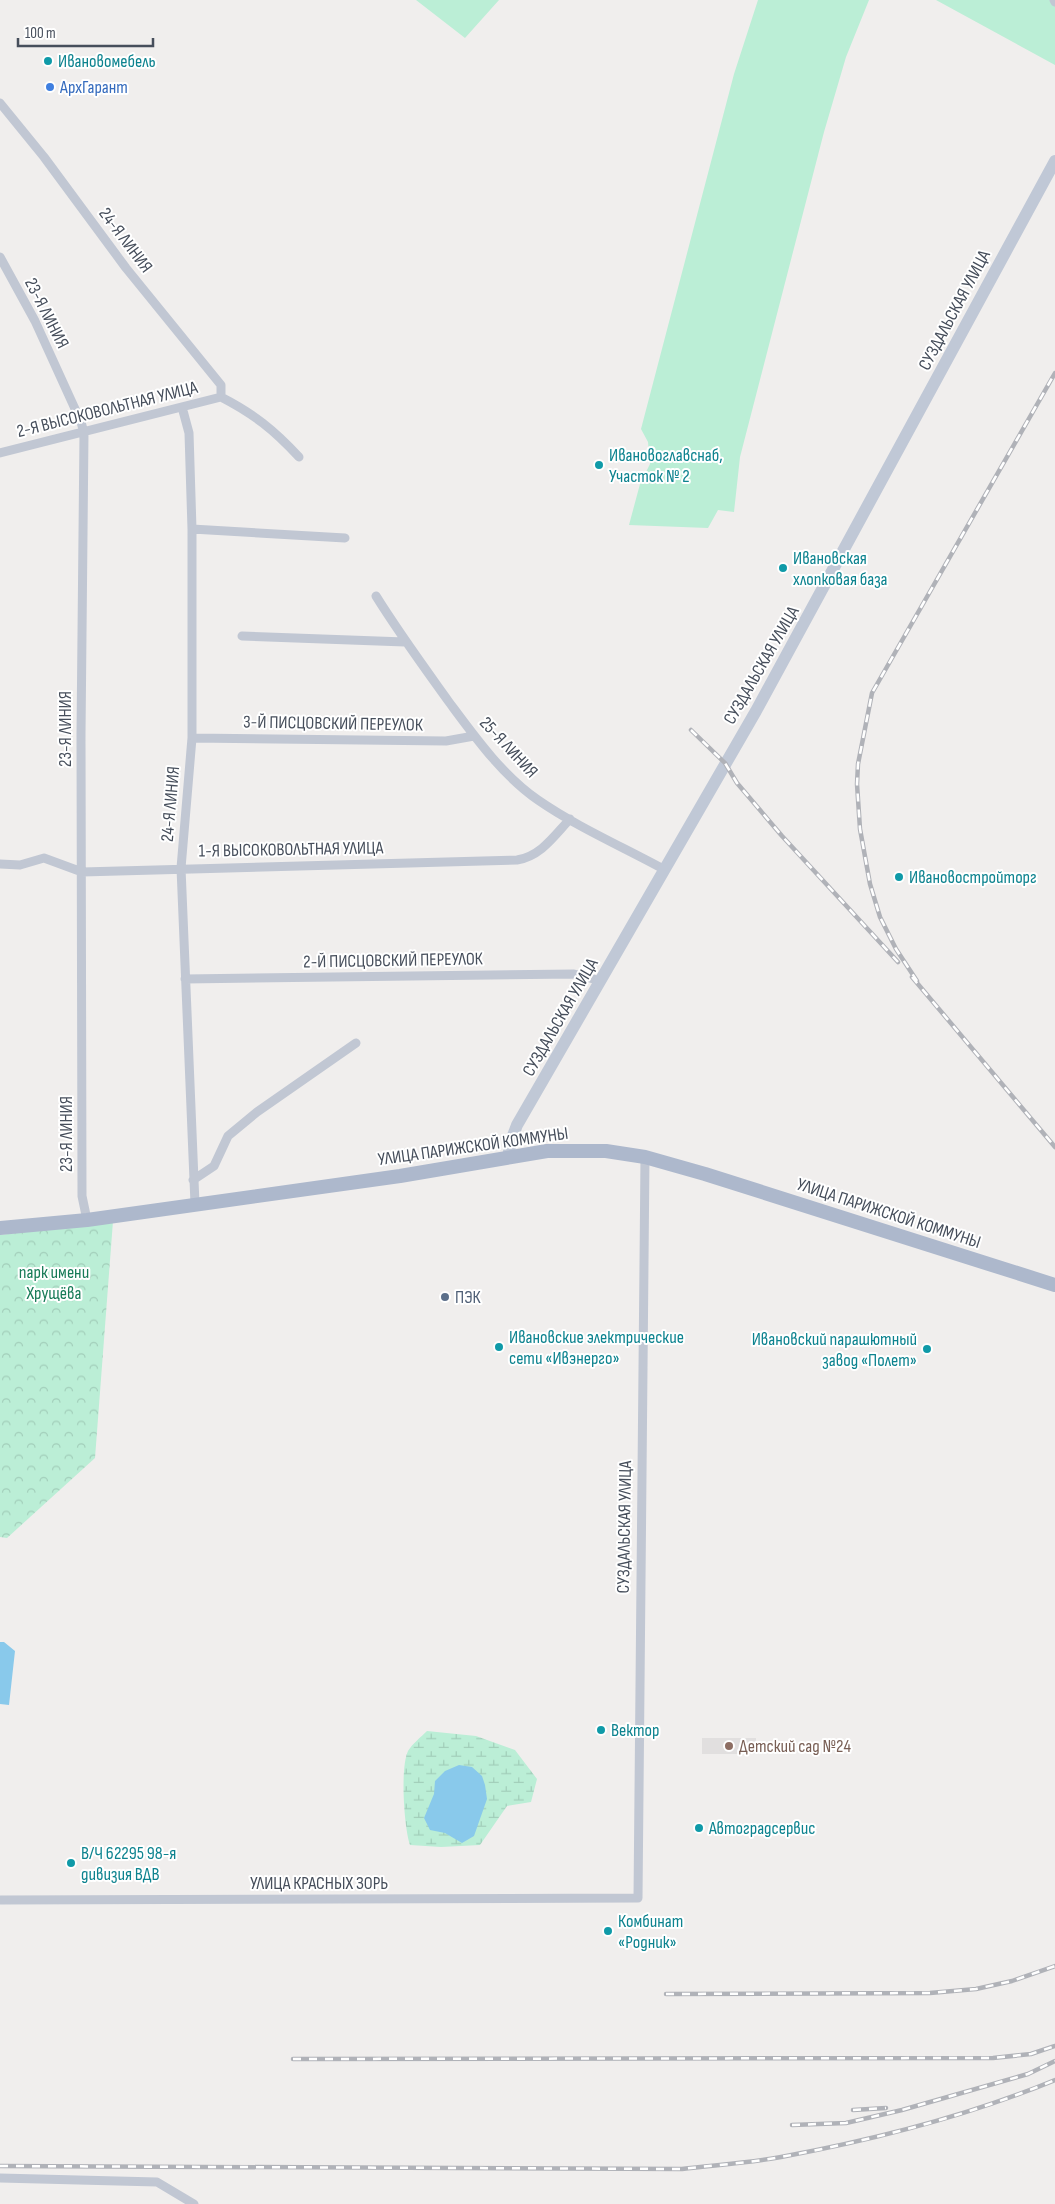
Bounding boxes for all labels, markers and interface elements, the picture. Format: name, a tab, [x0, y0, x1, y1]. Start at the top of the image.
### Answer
scale bar	[18, 15, 152, 47]
text: 100 m	[25, 24, 56, 43]
place label: Ивановомебель	[58, 51, 156, 72]
marker: Ивановомебель	[42, 55, 54, 67]
place label: АрхГарант	[59, 77, 128, 98]
marker: АрхГарант	[44, 81, 56, 93]
street label: 24-Я ЛИНИЯ	[94, 204, 157, 277]
street label: СУЗДАЛЬСКАЯ УЛИЦА	[914, 246, 995, 374]
street label: 23-Я ЛИНИЯ	[20, 275, 73, 352]
street label: 2-Я ВЫСОКОВОЛЬТНАЯ УЛИЦА	[15, 377, 200, 442]
place label: Ивановоглавснаб, Участок № 2	[609, 445, 723, 487]
marker: Ивановоглавснаб, Участок № 2	[593, 459, 605, 471]
place label: Ивановская хлопковая база	[793, 548, 888, 590]
marker: Ивановская хлопковая база	[777, 562, 789, 574]
street label: СУЗДАЛЬСКАЯ УЛИЦА	[719, 602, 804, 728]
street label: 23-Я ЛИНИЯ	[55, 691, 76, 767]
street label: 3-Й ПИСЦОВСКИЙ ПЕРЕУЛОК	[243, 711, 424, 736]
street label: 25-Я ЛИНИЯ	[475, 712, 542, 782]
street label: 24-Я ЛИНИЯ	[157, 765, 184, 843]
street label: 1-Я ВЫСОКОВОЛЬТНАЯ УЛИЦА	[199, 837, 384, 862]
place label: Ивановостройторг	[909, 867, 1037, 888]
marker: Ивановостройторг	[893, 871, 905, 883]
street label: 2-Й ПИСЦОВСКИЙ ПЕРЕУЛОК	[303, 948, 484, 973]
street label: СУЗДАЛЬСКАЯ УЛИЦА	[518, 954, 603, 1080]
street label: 23-Я ЛИНИЯ	[56, 1096, 77, 1172]
street label: УЛИЦА ПАРИЖСКОЙ КОММУНЫ	[376, 1123, 570, 1170]
street label: УЛИЦА ПАРИЖСКОЙ КОММУНЫ	[794, 1174, 983, 1253]
park label: парк имени Хрущёва	[19, 1262, 89, 1304]
place label: ПЭК	[455, 1287, 481, 1308]
marker: ПЭК	[439, 1291, 451, 1303]
place label: Ивановские электрические сети «Ивэнерго»	[509, 1327, 684, 1369]
place label: Ивановский парашютный завод «Полет»	[752, 1329, 917, 1371]
marker: Ивановские электрические сети «Ивэнерго»	[493, 1341, 505, 1353]
marker: Ивановский парашютный завод «Полет»	[921, 1343, 933, 1355]
street label: СУЗДАЛЬСКАЯ УЛИЦА	[613, 1460, 636, 1594]
place label: Вектор	[611, 1720, 660, 1741]
marker: Вектор	[595, 1724, 607, 1736]
place label: Детский сад №24	[739, 1736, 851, 1757]
marker: Детский сад №24	[723, 1740, 735, 1752]
place label: Автоградсервис	[708, 1818, 816, 1839]
marker: Автоградсервис	[693, 1822, 705, 1834]
place label: В/Ч 62295 98-я дивизия ВДВ	[81, 1843, 176, 1885]
marker: В/Ч 62295 98-я дивизия ВДВ	[65, 1857, 77, 1869]
street label: УЛИЦА КРАСНЫХ ЗОРЬ	[250, 1873, 388, 1894]
place label: Комбинат «Родник»	[618, 1911, 683, 1953]
marker: Комбинат «Родник»	[602, 1925, 614, 1937]

